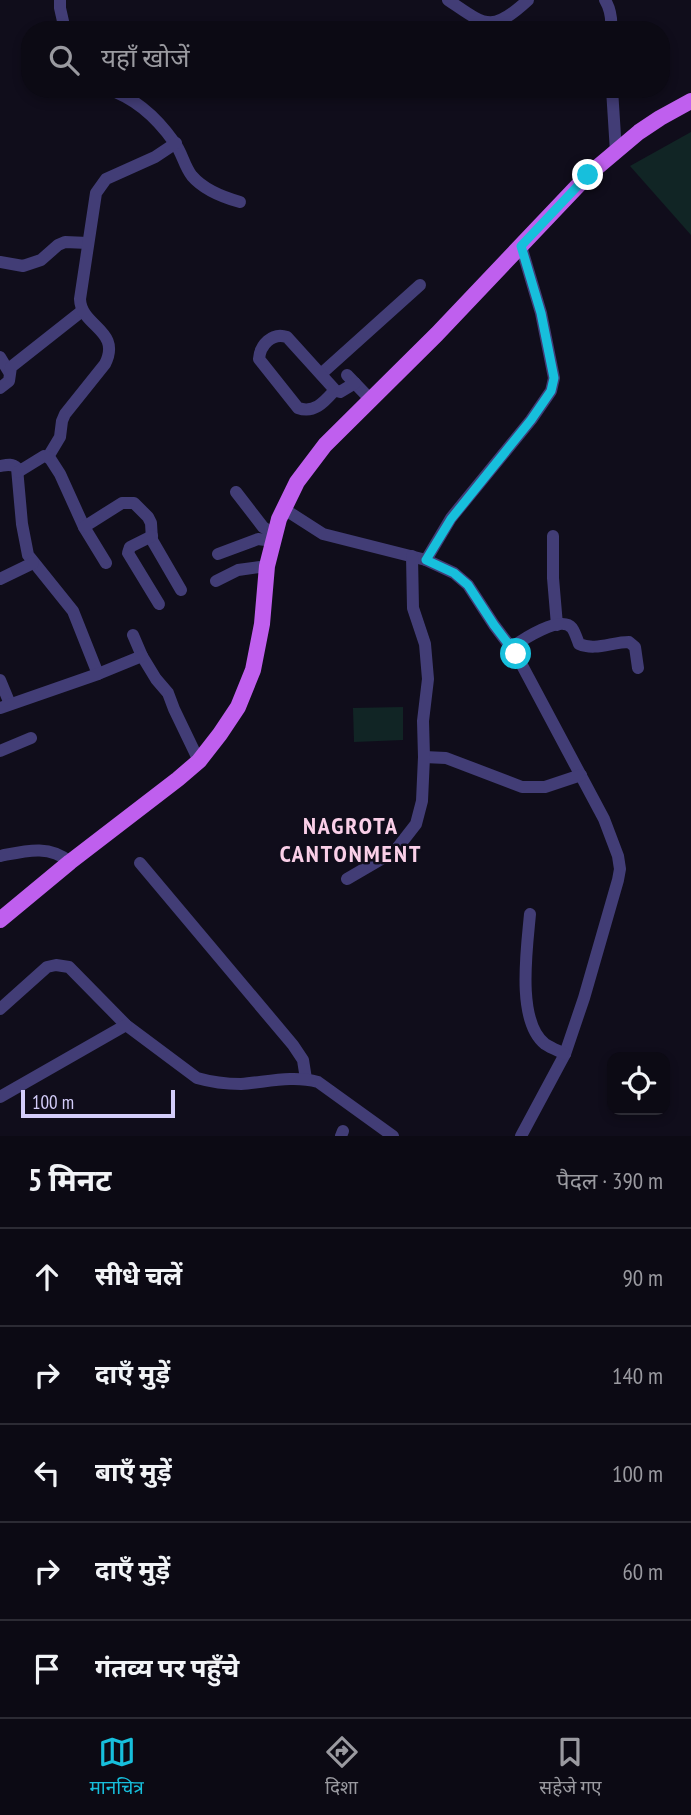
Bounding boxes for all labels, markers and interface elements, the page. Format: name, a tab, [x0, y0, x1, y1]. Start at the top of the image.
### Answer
search box	[21, 21, 670, 98]
icon: search	[45, 41, 83, 79]
text: यहाँ खोजें	[101, 41, 189, 74]
route end	[572, 159, 603, 190]
route start	[500, 638, 531, 669]
district label: NAGROTA CANTONMENT	[280, 810, 422, 869]
map controls	[607, 1052, 670, 1115]
button: locate	[607, 1052, 670, 1115]
scale bar	[21, 1087, 175, 1119]
text: 100 m	[32, 1090, 74, 1114]
text: 5 मिनट	[28, 1160, 111, 1199]
text: पैदल · 390 m	[557, 1166, 663, 1195]
icon: ahead	[28, 1258, 66, 1296]
text: सीधे चलें	[95, 1259, 182, 1292]
text: 90 m	[622, 1263, 663, 1292]
icon: right	[28, 1356, 66, 1394]
text: दाएँ मुड़ें	[95, 1357, 170, 1390]
text: 140 m	[612, 1361, 663, 1390]
icon: left	[28, 1454, 66, 1492]
text: बाएँ मुड़ें	[95, 1455, 172, 1488]
text: 100 m	[612, 1459, 663, 1488]
icon: right	[28, 1552, 66, 1590]
text: दाएँ मुड़ें	[95, 1553, 170, 1586]
text: 60 m	[622, 1557, 663, 1586]
icon: arrive	[28, 1650, 66, 1688]
text: गंतव्य पर पहुँचे	[95, 1651, 239, 1684]
tab: मानचित्र	[89, 1733, 144, 1802]
tab: दिशा	[323, 1733, 361, 1802]
tab: सहेजे गए	[539, 1733, 602, 1802]

